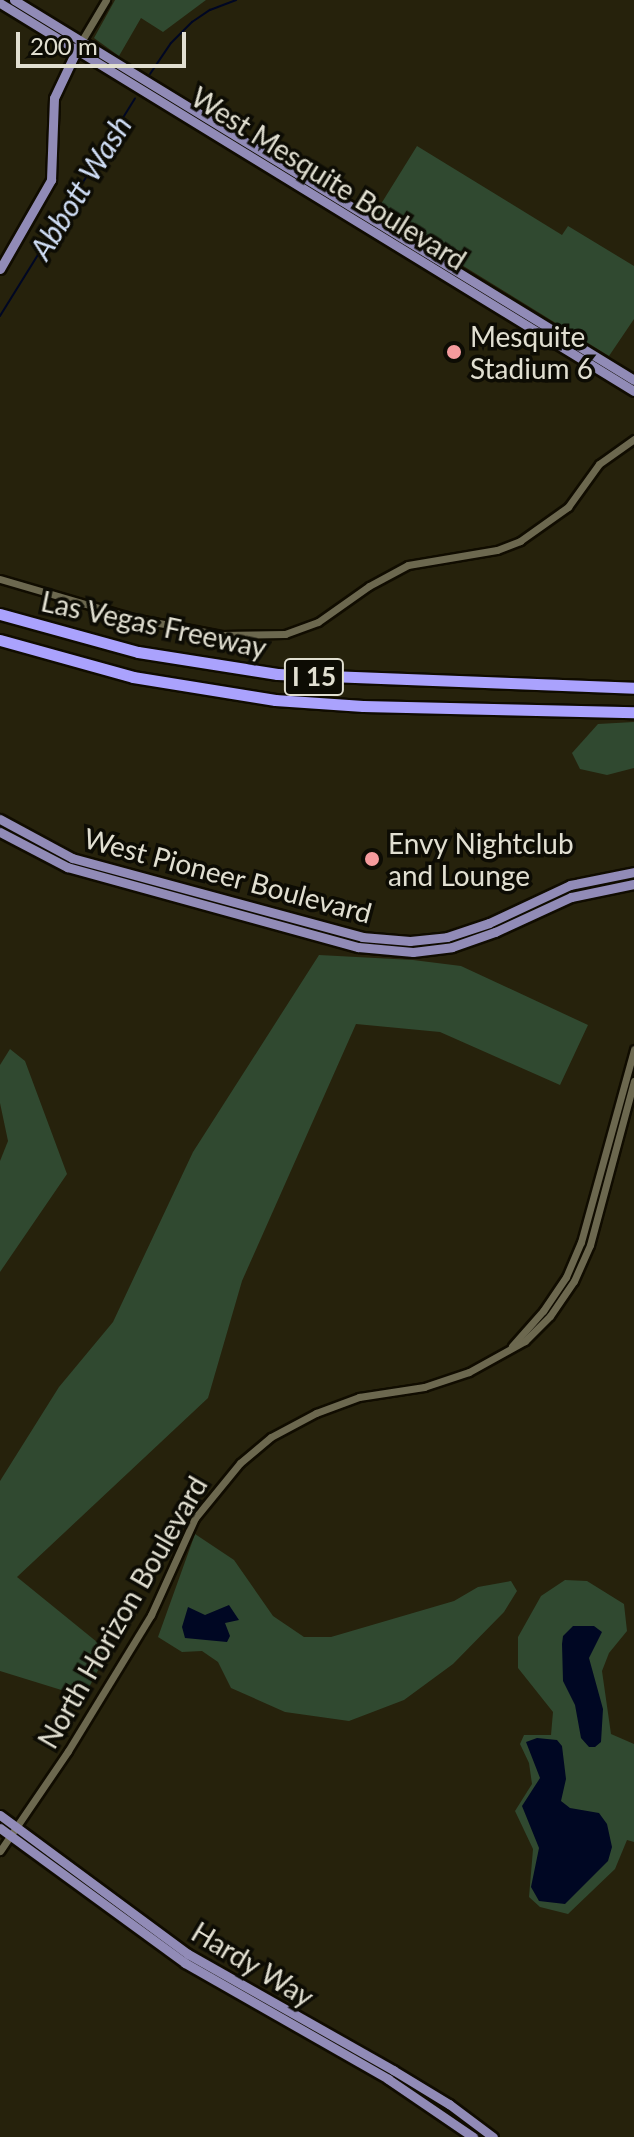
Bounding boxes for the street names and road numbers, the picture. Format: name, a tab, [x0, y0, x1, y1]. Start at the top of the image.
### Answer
street label: West Mesquite Boulevard	[185, 80, 473, 276]
street label: Las Vegas Freeway	[38, 584, 270, 664]
road number: I 15	[282, 655, 346, 699]
street label: West Pioneer Boulevard	[80, 820, 376, 930]
street label: North Horizon Boulevard	[30, 1470, 214, 1754]
street label: Hardy Way	[186, 1914, 320, 2014]

